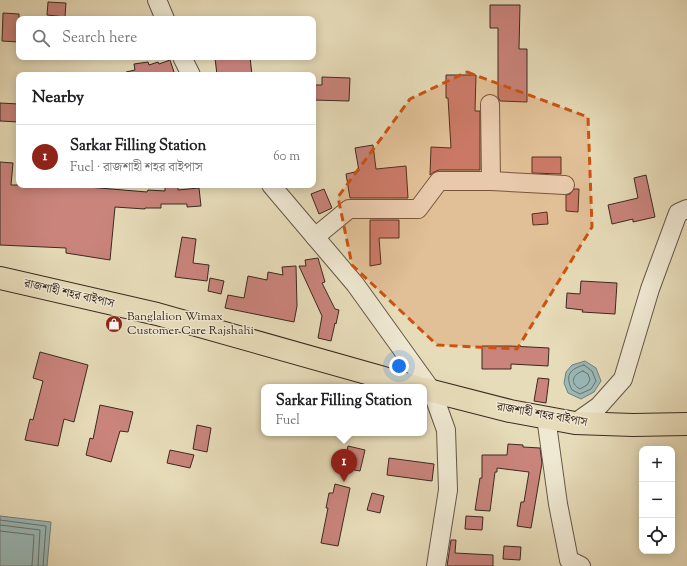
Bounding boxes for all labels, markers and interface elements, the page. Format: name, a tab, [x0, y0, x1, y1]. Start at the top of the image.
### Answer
search box	[16, 16, 316, 60]
icon: search	[30, 27, 52, 49]
text: Search here	[62, 28, 137, 49]
text: Nearby	[32, 86, 84, 110]
text: Sarkar Filling Station	[70, 136, 206, 157]
text: 1	[43, 148, 47, 166]
text: 60 m	[273, 148, 300, 166]
text: Fuel · রাজশাহী শহর বাইপাস	[70, 159, 203, 177]
street label: রাজশাহী শহর বাইপাস	[21, 275, 117, 313]
place label: Banglalion Wimax Customer Care Rajshahi	[127, 308, 254, 340]
shop icon: Banglalion Wimax Customer Care Rajshahi	[104, 314, 124, 334]
your location	[389, 356, 409, 376]
popup	[261, 384, 427, 436]
text: Sarkar Filling Station	[276, 391, 412, 412]
street label: রাজশাহী শহর বাইপাস	[494, 398, 590, 432]
text: Fuel	[276, 412, 300, 430]
map controls	[639, 446, 675, 554]
button: +	[639, 446, 675, 482]
pin: 1	[331, 449, 357, 482]
button: −	[639, 482, 675, 518]
button: locate	[639, 518, 675, 554]

